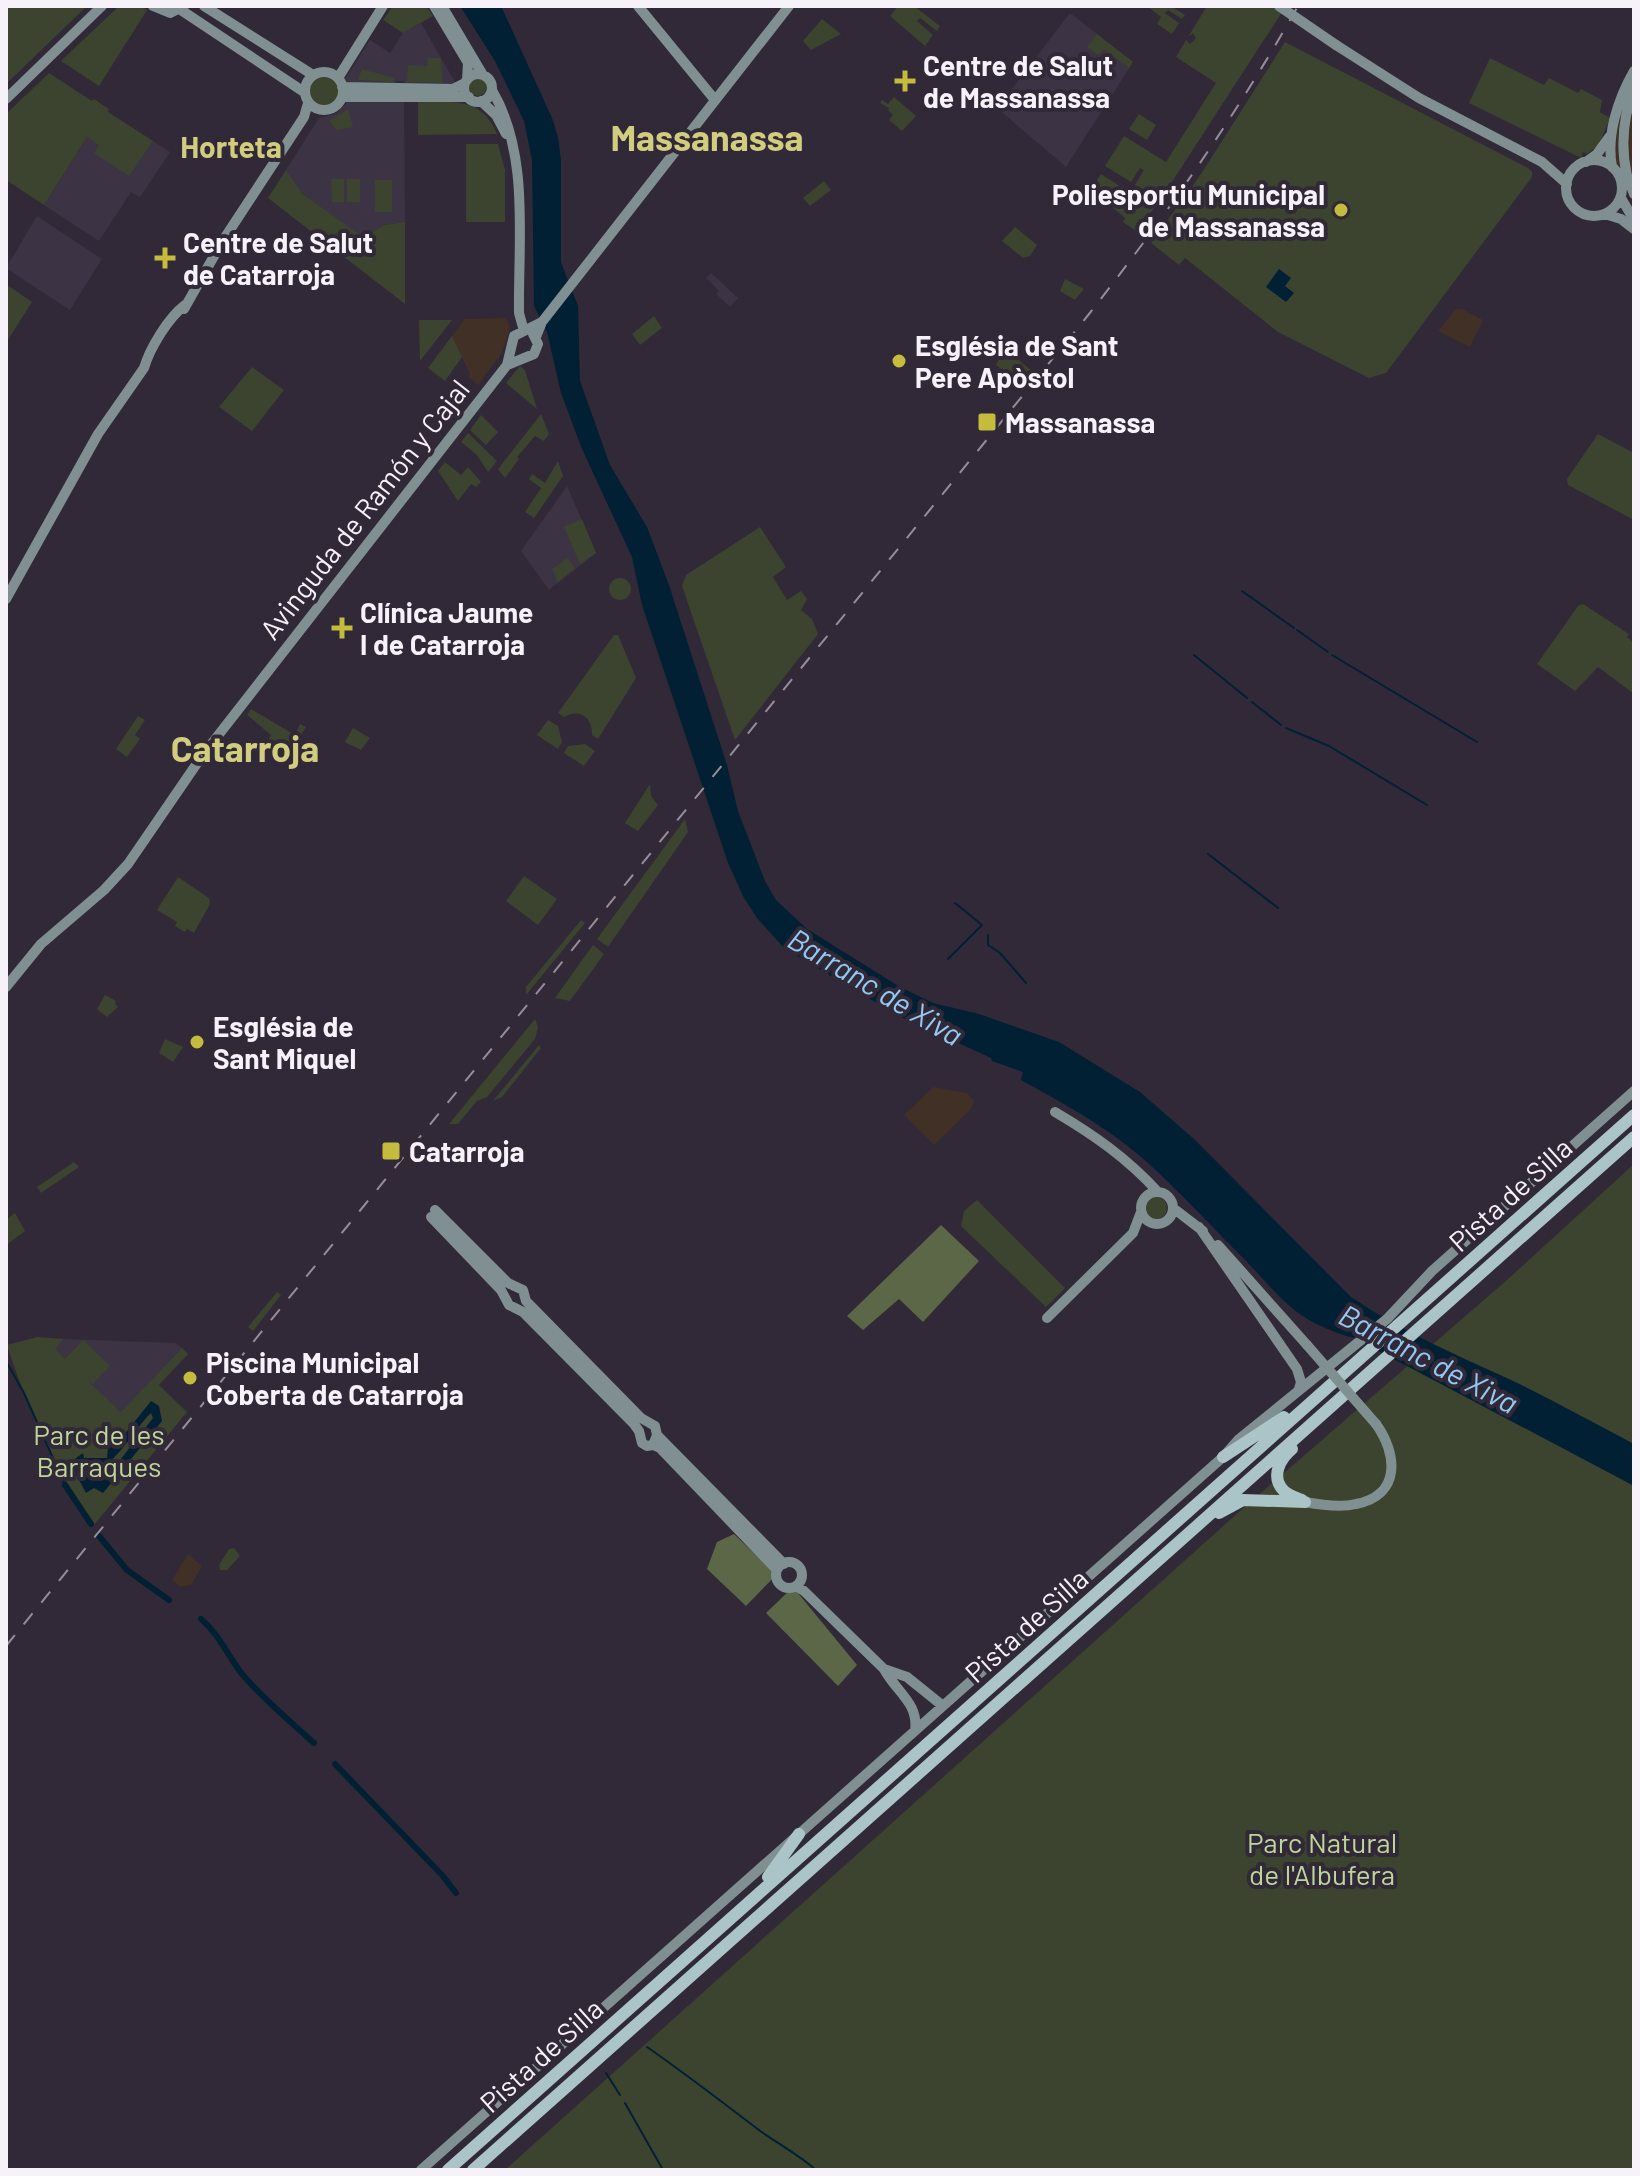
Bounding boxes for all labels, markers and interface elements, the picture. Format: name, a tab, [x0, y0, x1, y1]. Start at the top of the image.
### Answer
place label: Centre de Salut de Massanassa	[923, 48, 1113, 114]
marker: Centre de Salut de Massanassa	[894, 70, 916, 92]
district label: Massanassa	[610, 115, 804, 158]
district label: Horteta	[180, 128, 282, 164]
place label: Poliesportiu Municipal de Massanassa	[1052, 177, 1325, 243]
marker: Poliesportiu Municipal de Massanassa	[1332, 201, 1350, 219]
place label: Centre de Salut de Catarroja	[183, 225, 373, 291]
marker: Centre de Salut de Catarroja	[154, 247, 176, 269]
place label: Església de Sant Pere Apòstol	[915, 328, 1118, 394]
marker: Església de Sant Pere Apòstol	[890, 352, 908, 370]
street label: Avinguda de Ramón y Cajal	[252, 372, 476, 646]
place label: Massanassa	[1005, 405, 1155, 439]
marker: Massanassa	[976, 411, 998, 433]
place label: Clínica Jaume I de Catarroja	[360, 595, 533, 661]
marker: Clínica Jaume I de Catarroja	[331, 617, 353, 639]
district label: Catarroja	[171, 726, 319, 769]
water label: Barranc de Xiva	[782, 920, 970, 1052]
place label: Església de Sant Miquel	[213, 1009, 356, 1075]
marker: Església de Sant Miquel	[188, 1033, 206, 1051]
street label: Pista de Silla	[1441, 1130, 1579, 1258]
place label: Catarroja	[409, 1134, 524, 1168]
marker: Catarroja	[380, 1140, 402, 1162]
water label: Barranc de Xiva	[1333, 1296, 1525, 1420]
place label: Piscina Municipal Coberta de Catarroja	[206, 1345, 464, 1411]
marker: Piscina Municipal Coberta de Catarroja	[181, 1369, 199, 1387]
park label: Parc de les Barraques	[33, 1417, 165, 1483]
street label: Pista de Silla	[957, 1561, 1095, 1689]
park label: Parc Natural de l'Albufera	[1247, 1825, 1397, 1891]
street label: Pista de Silla	[472, 1991, 610, 2119]

